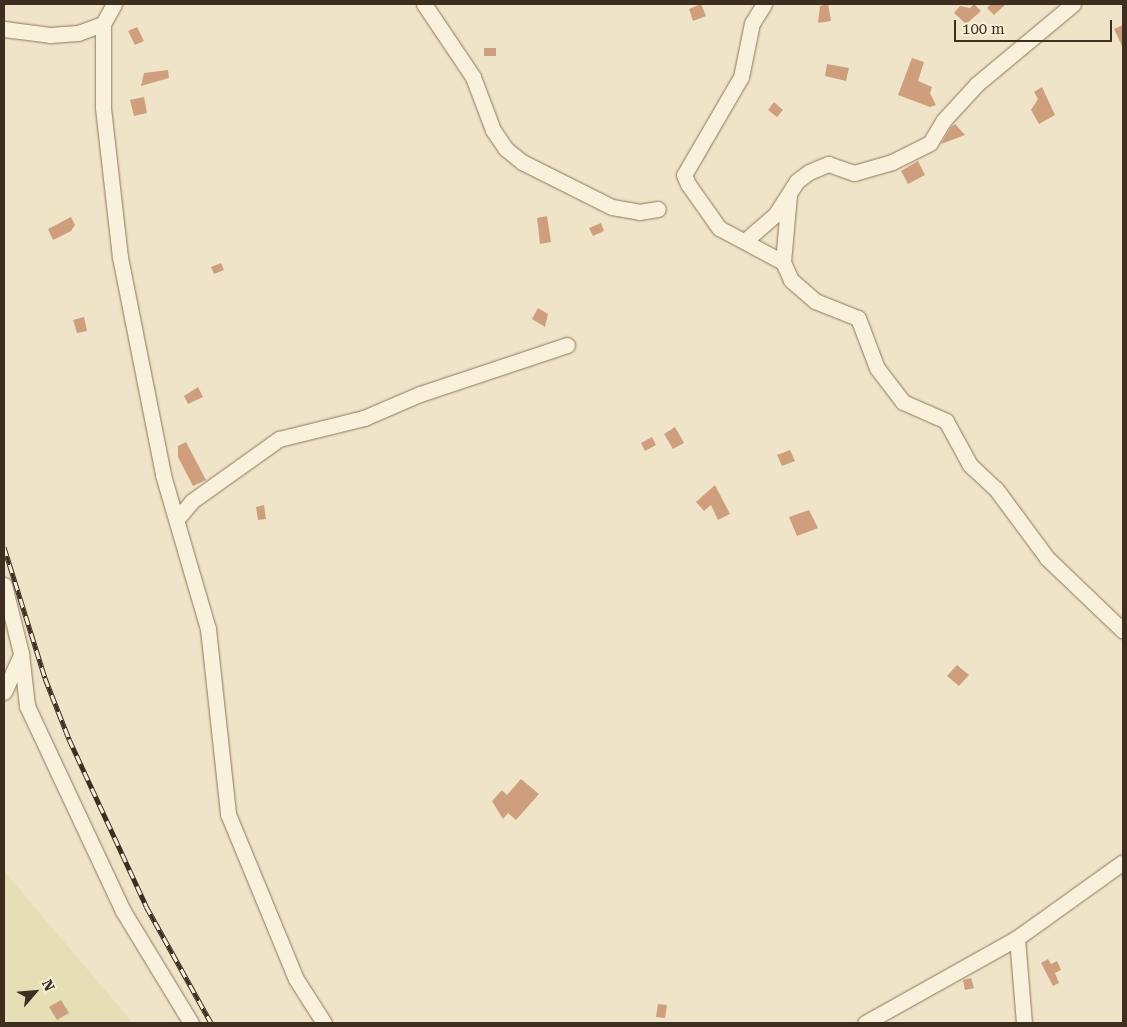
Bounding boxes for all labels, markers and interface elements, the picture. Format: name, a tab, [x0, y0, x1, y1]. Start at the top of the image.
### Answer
scale bar	[957, 10, 1114, 42]
text: 100 m	[962, 20, 1005, 38]
north arrow	[10, 967, 60, 1017]
text: N	[39, 977, 58, 994]

